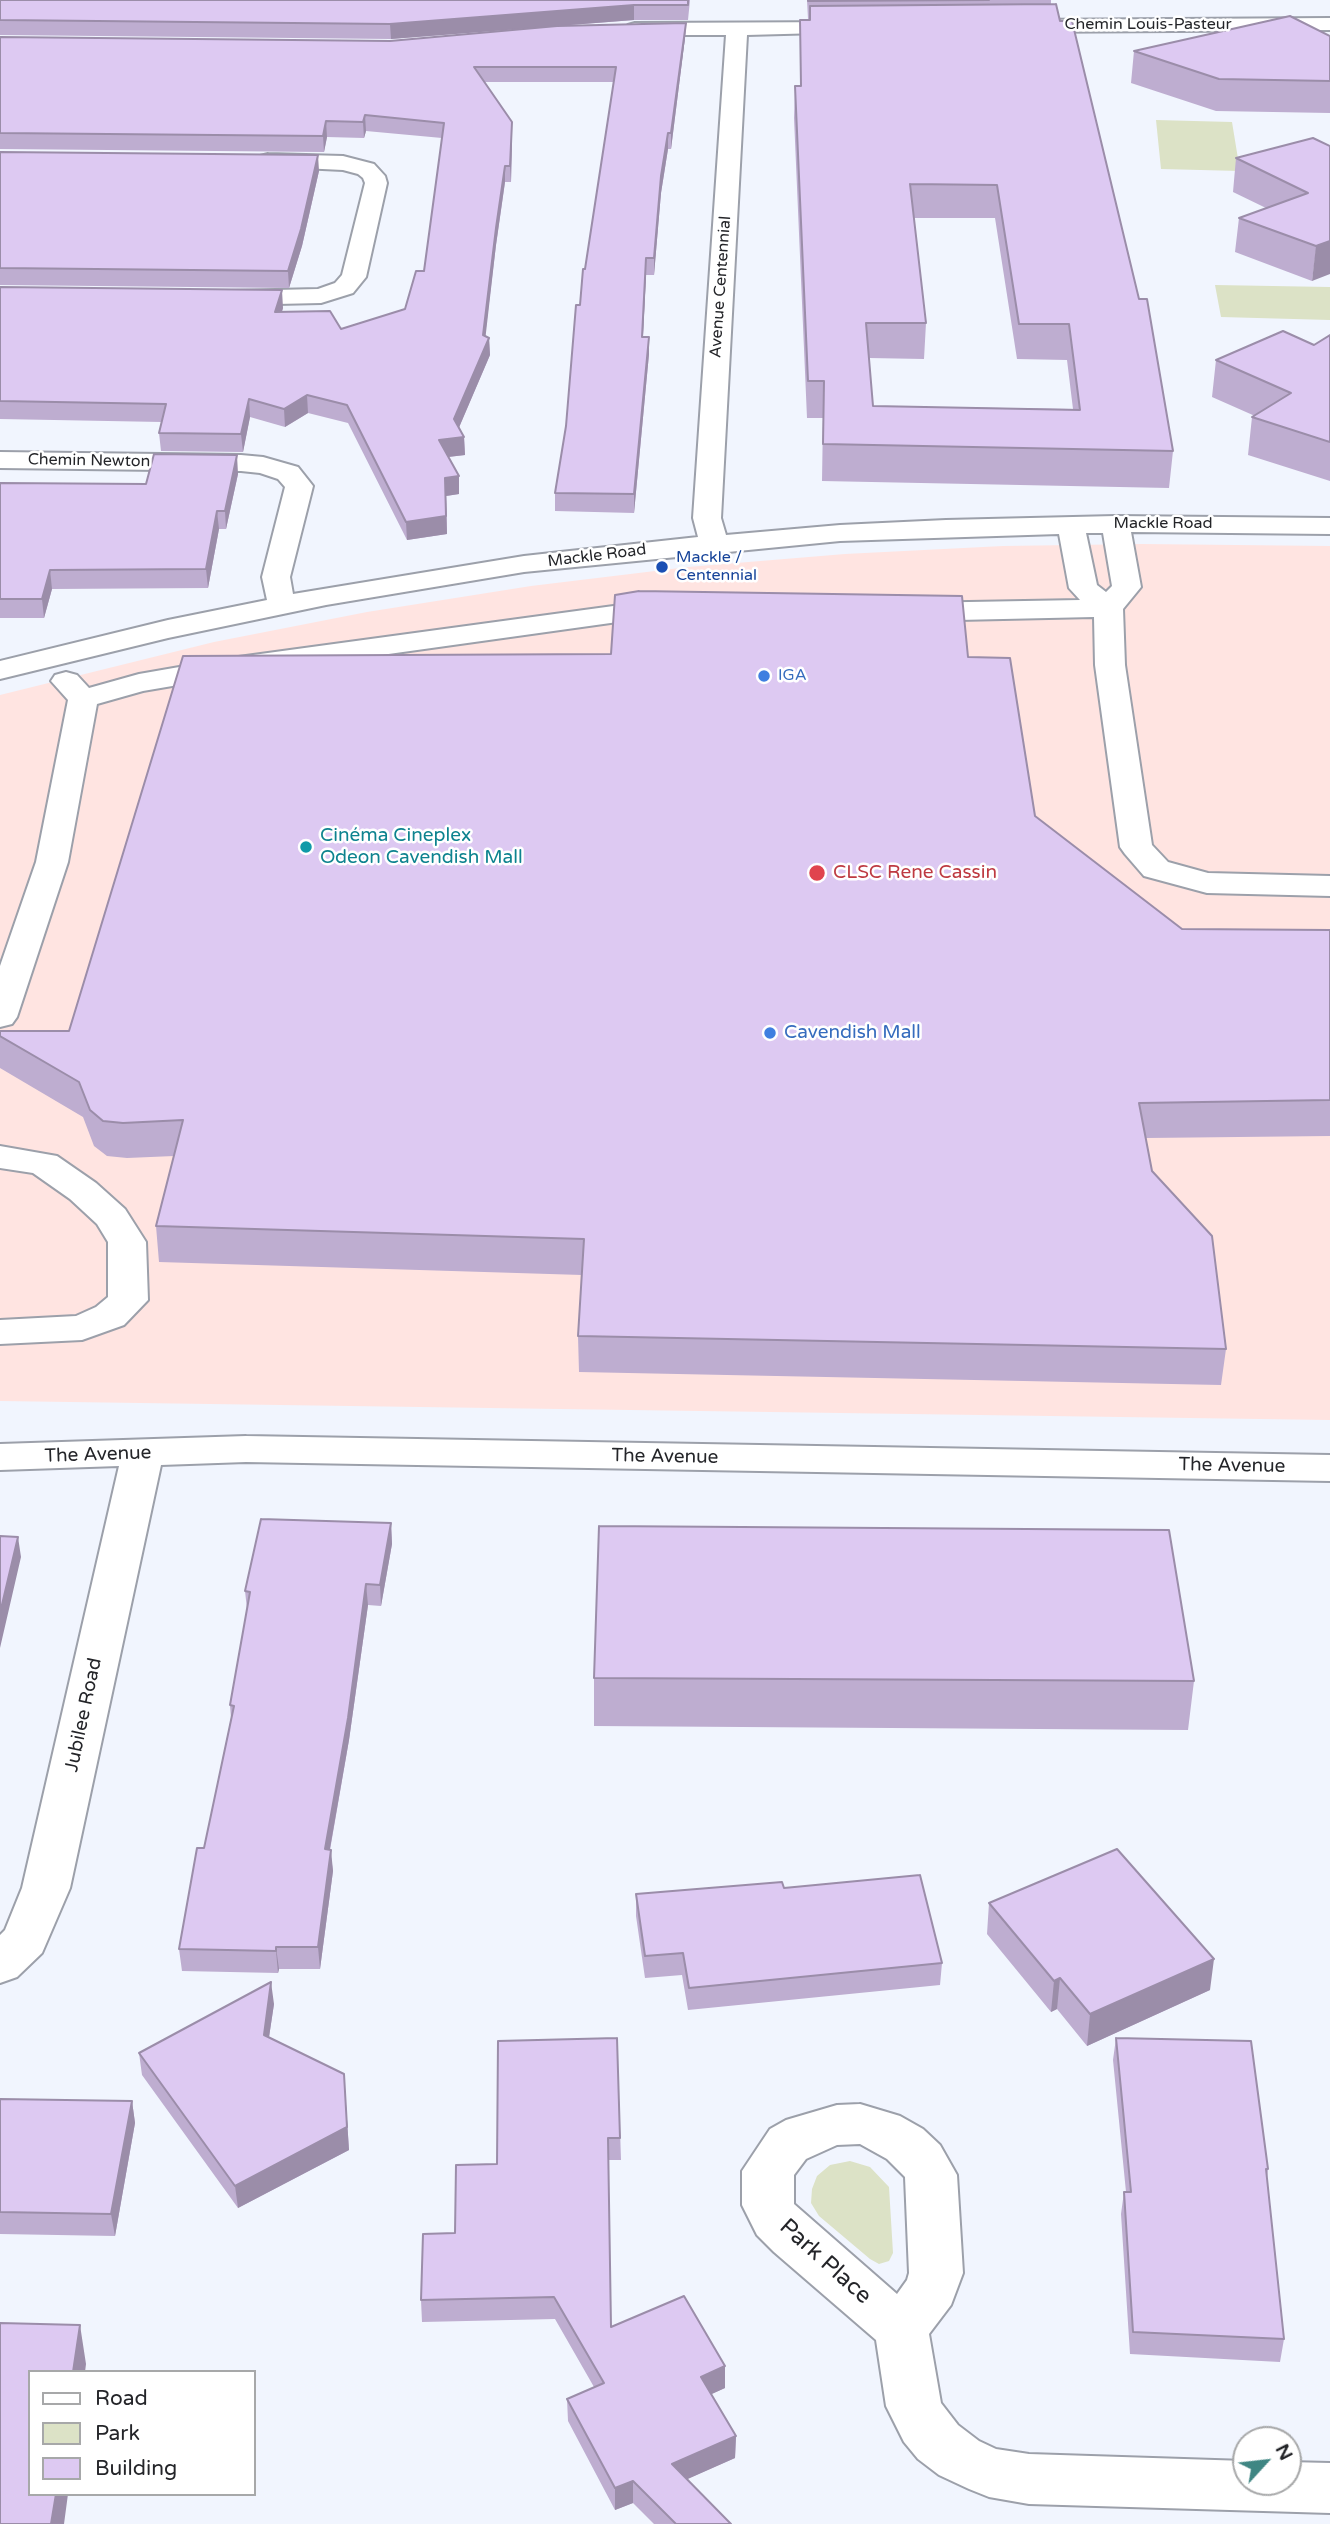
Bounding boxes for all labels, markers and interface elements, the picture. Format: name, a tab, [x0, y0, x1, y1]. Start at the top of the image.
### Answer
street label: Chemin Louis-Pasteur	[1064, 15, 1232, 35]
street label: Avenue Centennial	[706, 215, 736, 359]
street label: Chemin Newton	[28, 450, 150, 472]
street label: Mackle Road	[1113, 514, 1213, 534]
street label: Mackle Road	[547, 540, 647, 572]
place label: Mackle / Centennial	[676, 548, 757, 586]
marker: Mackle / Centennial	[654, 559, 670, 575]
place label: IGA	[778, 666, 807, 686]
marker: IGA	[756, 668, 772, 684]
place label: Cinéma Cineplex Odeon Cavendish Mall	[320, 825, 523, 869]
marker: Cinéma Cineplex Odeon Cavendish Mall	[298, 839, 314, 855]
place label: CLSC Rene Cassin	[833, 862, 997, 884]
marker: CLSC Rene Cassin	[807, 863, 827, 883]
place label: Cavendish Mall	[784, 1022, 921, 1044]
marker: Cavendish Mall	[762, 1025, 778, 1041]
street label: The Avenue	[44, 1442, 152, 1468]
street label: The Avenue	[611, 1445, 719, 1469]
street label: The Avenue	[1178, 1454, 1286, 1478]
street label: Jubilee Road	[61, 1656, 107, 1774]
street label: Park Place	[773, 2214, 877, 2310]
legend	[28, 2370, 256, 2496]
text: Road	[95, 2386, 148, 2411]
text: Park	[95, 2421, 140, 2446]
north arrow	[1232, 2426, 1302, 2496]
text: N	[1271, 2441, 1297, 2464]
text: Building	[95, 2456, 177, 2481]

